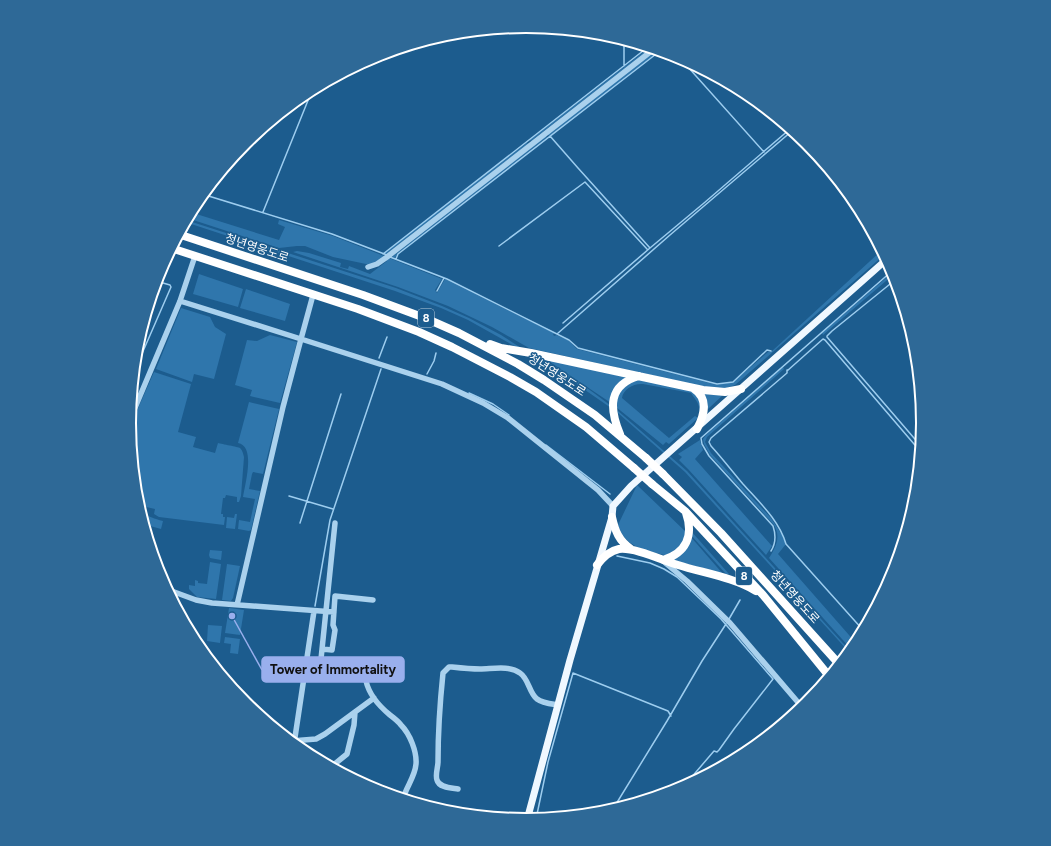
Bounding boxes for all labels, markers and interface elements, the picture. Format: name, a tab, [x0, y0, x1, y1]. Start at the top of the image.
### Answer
street label: 청년영웅도로	[223, 231, 291, 265]
road number: 8	[418, 309, 434, 327]
street label: 청년영웅도로	[525, 351, 589, 399]
road number: 8	[736, 567, 752, 585]
street label: 청년영웅도로	[768, 568, 822, 626]
callout: Tower of Immortality	[262, 657, 404, 682]
text: Tower of Immortality	[270, 662, 396, 677]

